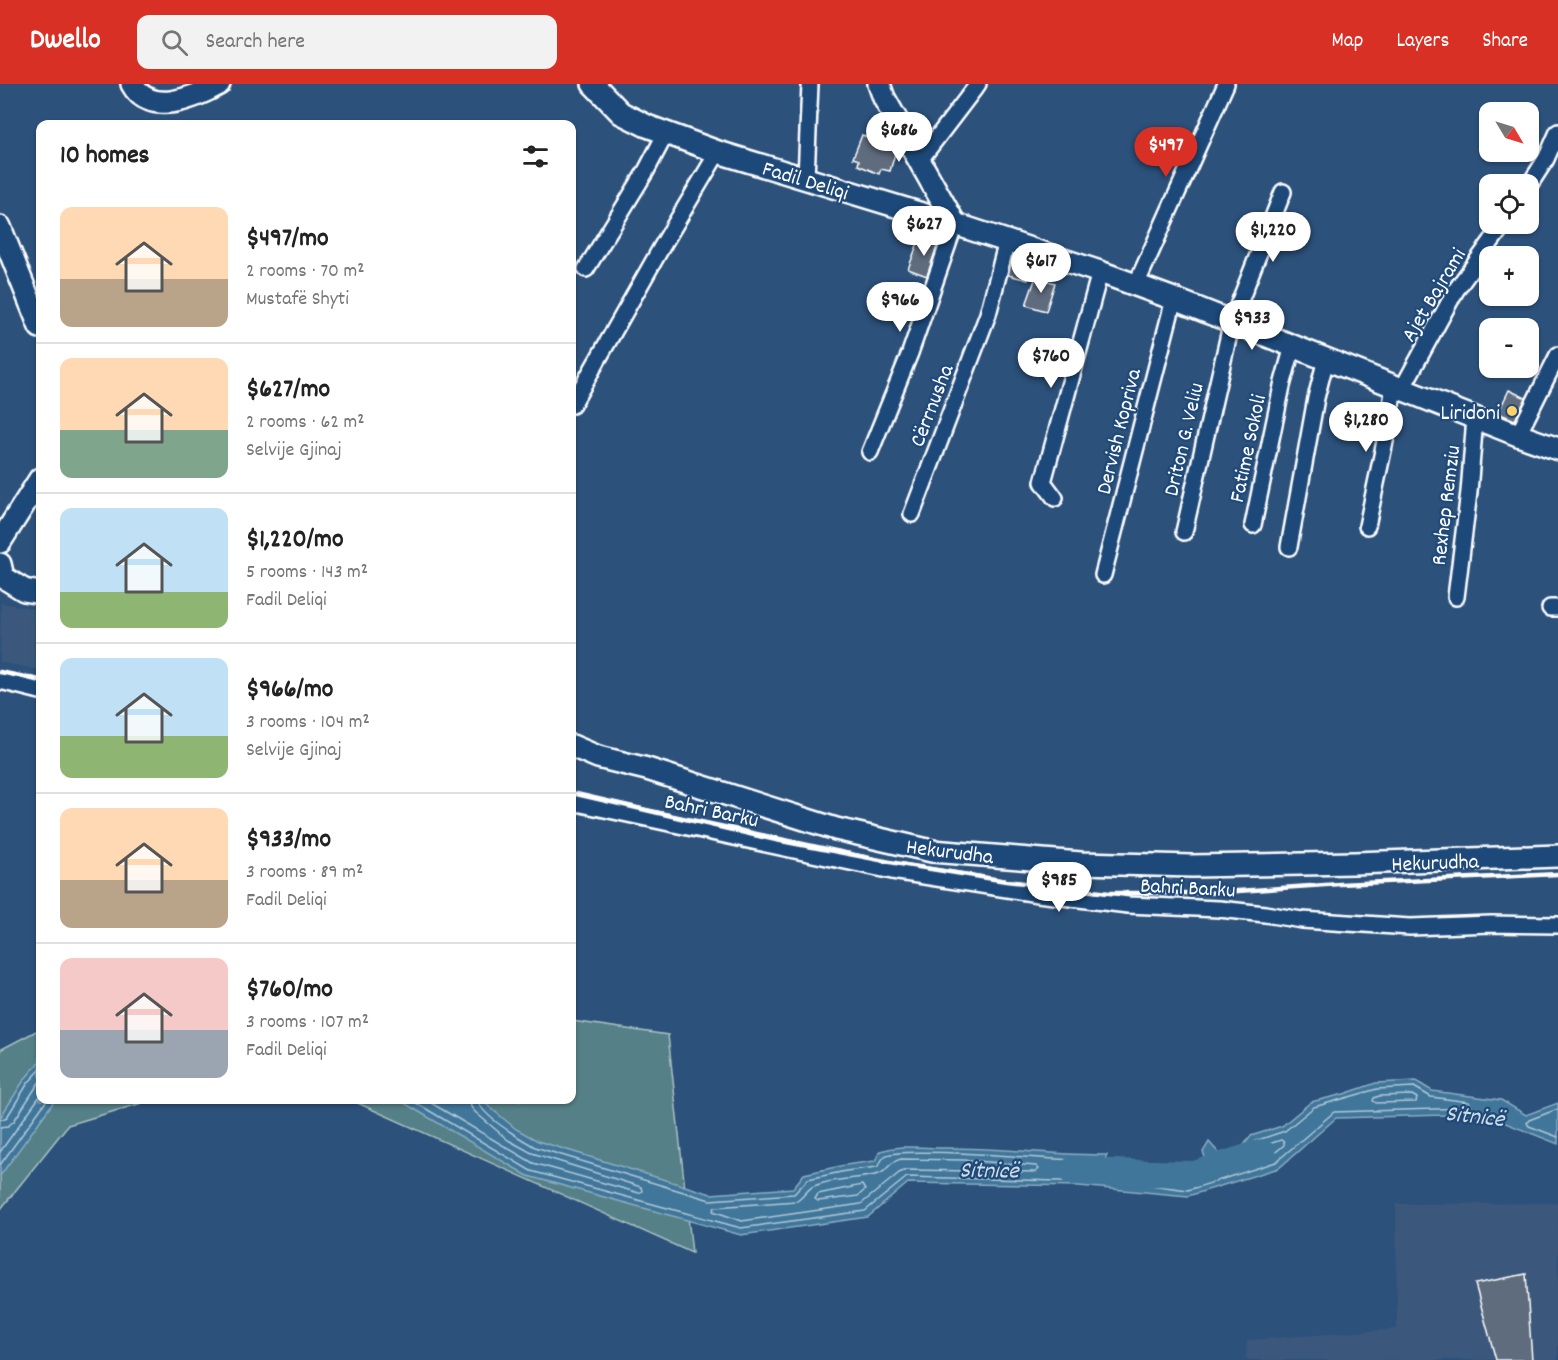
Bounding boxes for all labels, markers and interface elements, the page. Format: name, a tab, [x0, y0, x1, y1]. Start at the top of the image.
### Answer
search box	[137, 15, 557, 69]
text: Dwello	[30, 22, 101, 62]
icon: search	[158, 26, 191, 59]
text: Search here	[206, 27, 305, 58]
text: Map	[1332, 27, 1363, 57]
text: Layers	[1396, 27, 1449, 57]
text: Share	[1482, 27, 1528, 57]
north arrow	[1479, 102, 1539, 162]
map controls	[1479, 102, 1539, 378]
pin: $686	[863, 112, 935, 163]
text: $686	[880, 117, 918, 145]
pin: $497	[1130, 127, 1202, 178]
text: $497	[1148, 132, 1184, 160]
text: 10 homes	[60, 138, 150, 175]
icon: filters	[519, 140, 552, 173]
street label: Fadil Deliqi	[758, 155, 852, 210]
button: locate	[1479, 174, 1539, 234]
pin: $627	[888, 206, 960, 257]
text: $627	[906, 211, 942, 239]
pin: $1,220	[1224, 212, 1322, 263]
text: $1,220	[1250, 217, 1296, 245]
text: $497/mo	[246, 221, 329, 258]
icon: home	[108, 231, 180, 303]
pin: $617	[1005, 243, 1077, 294]
street label: Ajet Bajrami	[1395, 243, 1475, 349]
button: +	[1479, 246, 1539, 306]
text: $617	[1025, 248, 1057, 276]
text: 2 rooms · 70 m²	[246, 258, 365, 286]
pin: $966	[864, 282, 936, 333]
text: Mustafë Shyti	[246, 286, 349, 314]
text: $966	[881, 287, 919, 315]
pin: $933	[1216, 300, 1288, 351]
text: $933	[1233, 305, 1271, 333]
button: −	[1479, 318, 1539, 378]
pin: $760	[1015, 338, 1087, 389]
text: $760	[1032, 343, 1070, 371]
street label: Cërrnusha	[903, 360, 963, 452]
street label: Dervish Kopriva	[1090, 365, 1151, 498]
text: $627/mo	[246, 372, 330, 409]
street label: Driton G. Veliu	[1157, 380, 1214, 500]
icon: home	[108, 382, 180, 454]
street label: Fatime Sokoli	[1223, 392, 1276, 506]
place label: Liridoni	[1440, 399, 1500, 430]
pin: $1,280	[1317, 402, 1415, 453]
marker: Liridoni	[1505, 404, 1519, 418]
text: $1,280	[1343, 407, 1389, 435]
text: 2 rooms · 62 m²	[246, 409, 365, 437]
text: Selvije Gjinaj	[246, 437, 342, 465]
street label: Rexhep Remziu	[1425, 444, 1470, 567]
text: $1,220/mo	[246, 522, 344, 559]
icon: home	[108, 532, 180, 604]
text: 5 rooms · 143 m²	[246, 559, 368, 587]
text: Fadil Deliqi	[246, 587, 327, 615]
text: $966/mo	[246, 672, 333, 709]
icon: home	[108, 682, 180, 754]
text: 3 rooms · 104 m²	[246, 709, 370, 737]
text: Selvije Gjinaj	[246, 737, 342, 765]
street label: Bahri Barku	[661, 787, 761, 838]
text: $933/mo	[246, 822, 331, 859]
icon: home	[108, 832, 180, 904]
street label: Hekurudha	[904, 833, 996, 874]
street label: Hekurudha	[1391, 847, 1480, 882]
text: 3 rooms · 89 m²	[246, 859, 363, 887]
pin: $985	[1023, 862, 1095, 913]
text: $985	[1041, 867, 1077, 895]
street label: Bahri Barku	[1139, 872, 1236, 907]
text: Fadil Deliqi	[246, 887, 327, 915]
text: $760/mo	[246, 972, 333, 1009]
icon: home	[108, 982, 180, 1054]
text: 3 rooms · 107 m²	[246, 1009, 369, 1037]
text: Fadil Deliqi	[246, 1037, 327, 1065]
water label: Sitnicë	[1443, 1098, 1508, 1138]
water label: Sitnicë	[959, 1154, 1021, 1190]

